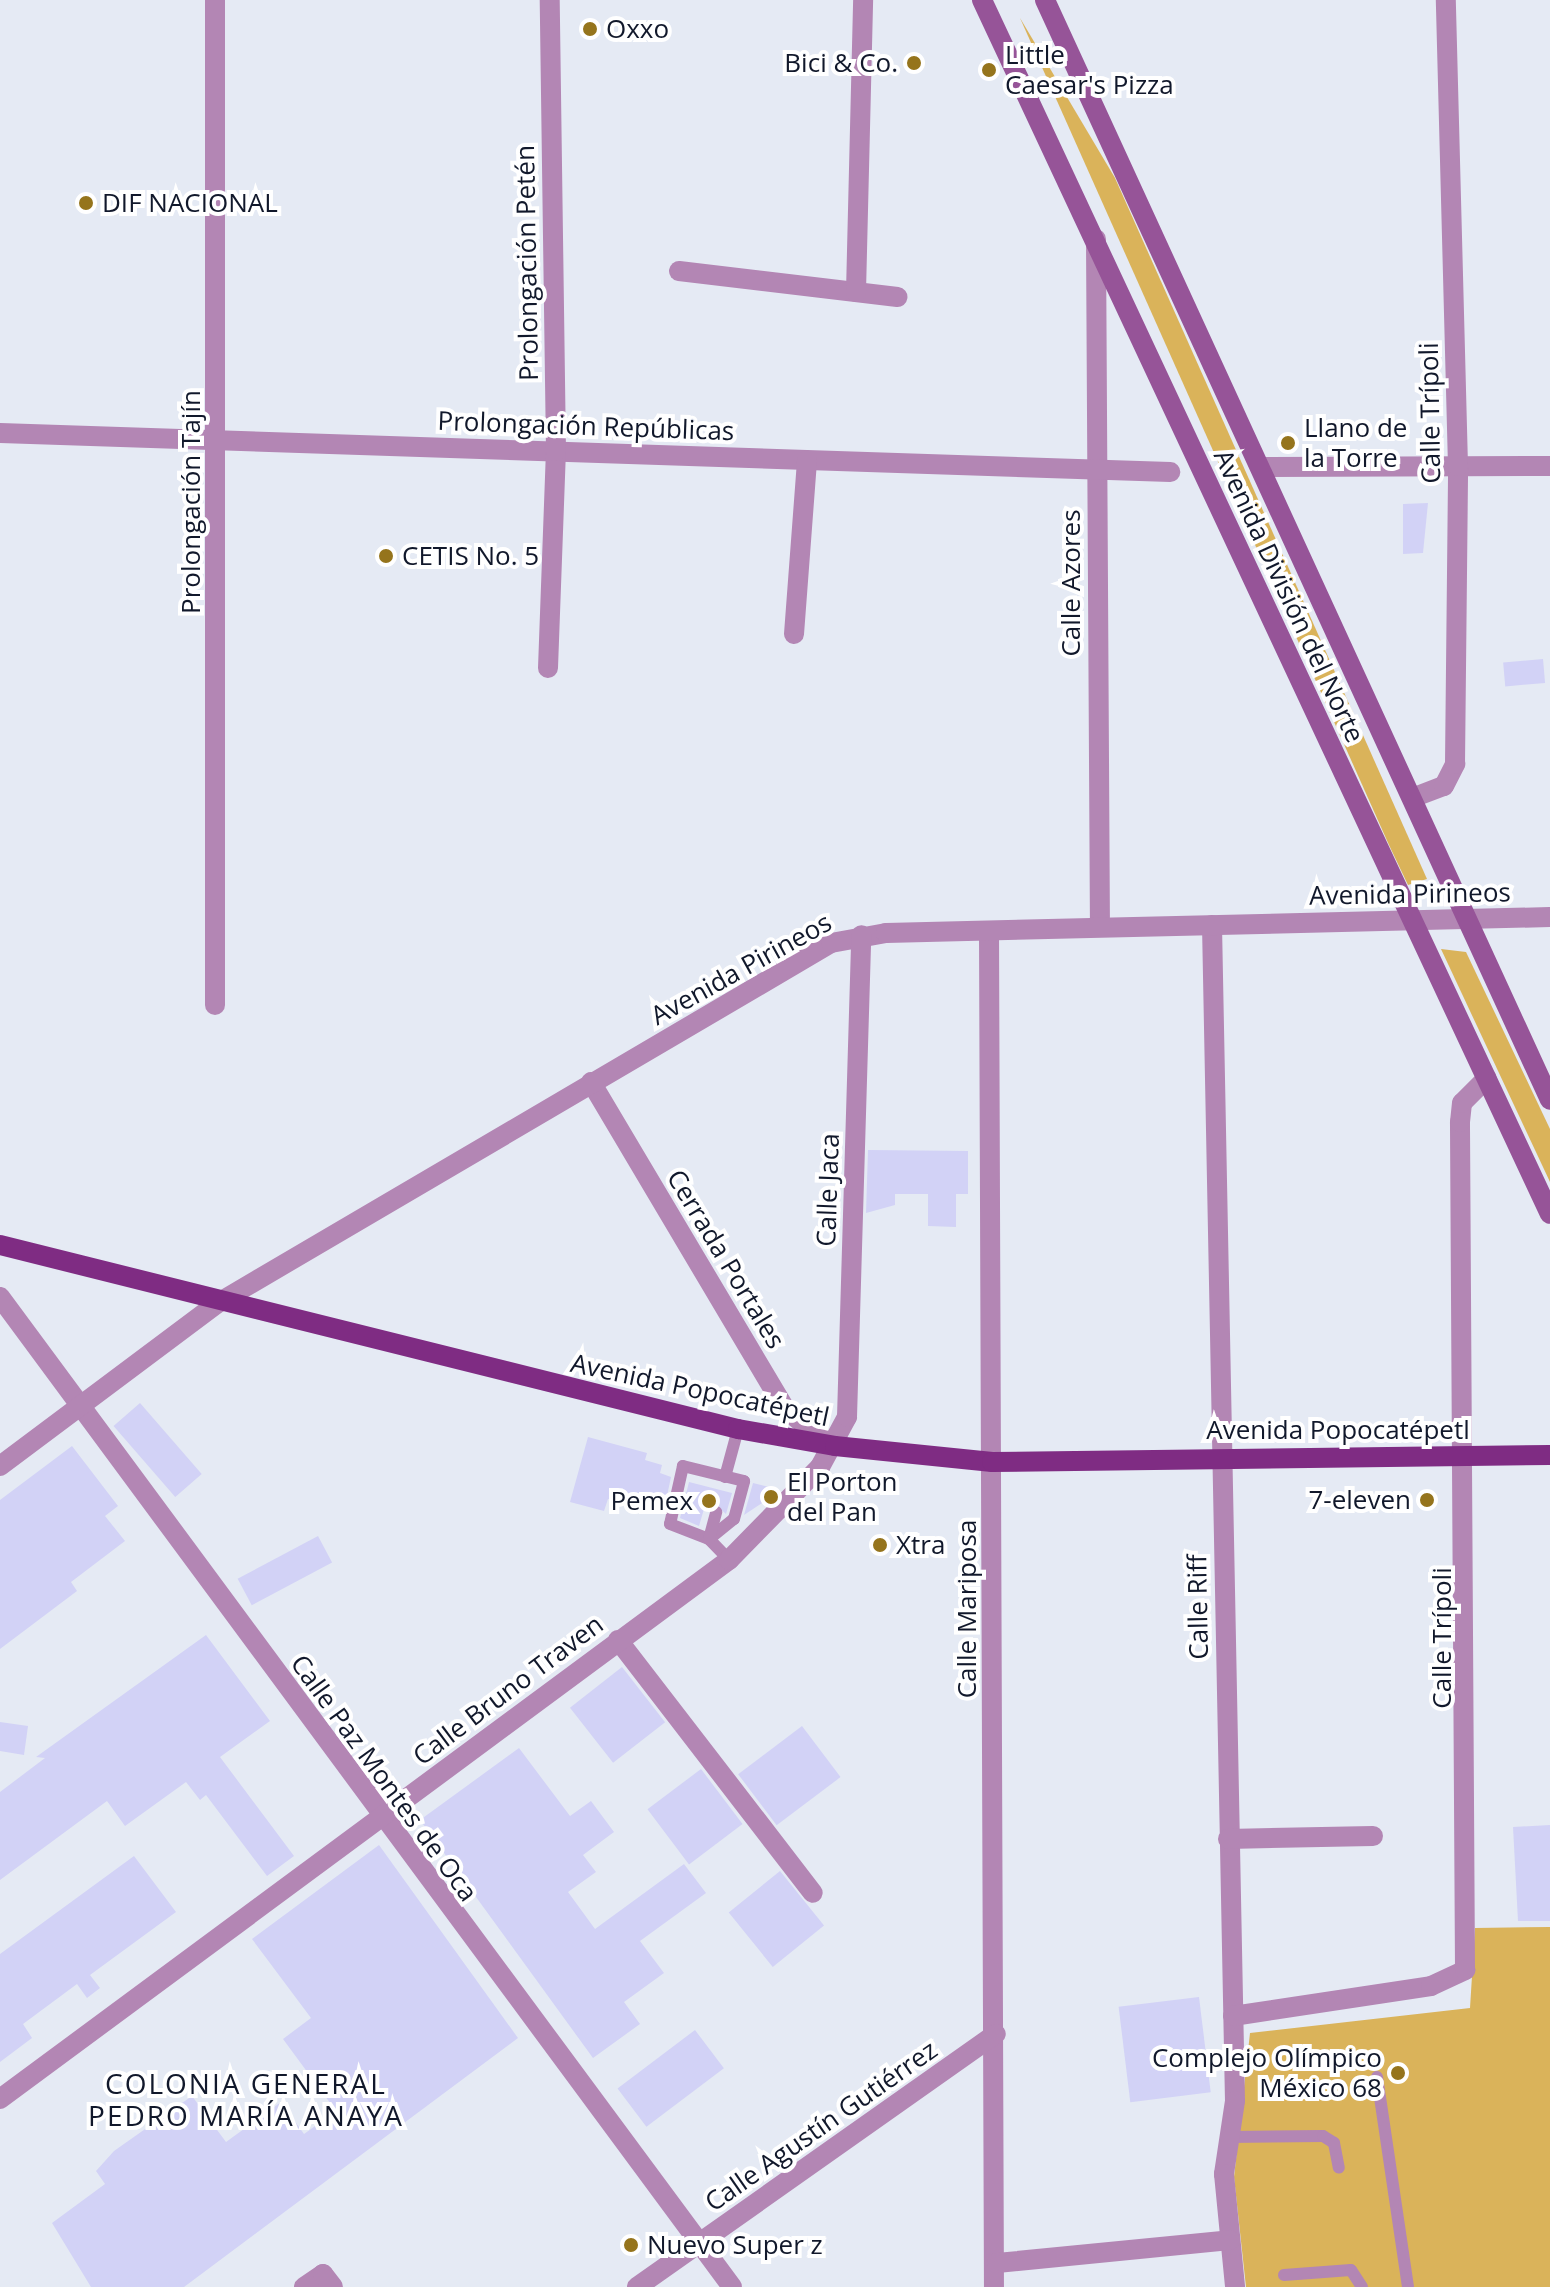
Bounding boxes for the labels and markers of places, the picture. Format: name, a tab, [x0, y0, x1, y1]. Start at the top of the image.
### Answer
place label: Oxxo	[606, 13, 669, 45]
marker: Oxxo	[581, 20, 599, 38]
place label: Little Caesar's Pizza	[1005, 39, 1174, 100]
place label: Bici & Co.	[784, 47, 898, 79]
marker: Bici & Co.	[905, 54, 923, 72]
marker: Little Caesar's Pizza	[980, 61, 998, 79]
place label: DIF NACIONAL	[102, 187, 278, 219]
marker: DIF NACIONAL	[77, 194, 95, 212]
place label: Llano de la Torre	[1304, 412, 1407, 474]
marker: Llano de la Torre	[1279, 434, 1297, 452]
place label: CETIS No. 5	[402, 540, 539, 572]
marker: CETIS No. 5	[377, 547, 395, 565]
place label: El Porton del Pan	[787, 1466, 898, 1528]
place label: 7-eleven	[1308, 1484, 1411, 1516]
place label: Pemex	[610, 1485, 693, 1517]
marker: El Porton del Pan	[762, 1488, 780, 1506]
marker: 7-eleven	[1418, 1491, 1436, 1509]
marker: Pemex	[700, 1492, 718, 1510]
place label: Xtra	[896, 1529, 945, 1561]
marker: Xtra	[871, 1536, 889, 1554]
place label: Complejo Olímpico México 68	[1152, 2042, 1382, 2104]
marker: Complejo Olímpico México 68	[1389, 2064, 1407, 2082]
place label: Nuevo Super z	[647, 2229, 823, 2261]
marker: Nuevo Super z	[622, 2236, 640, 2254]

